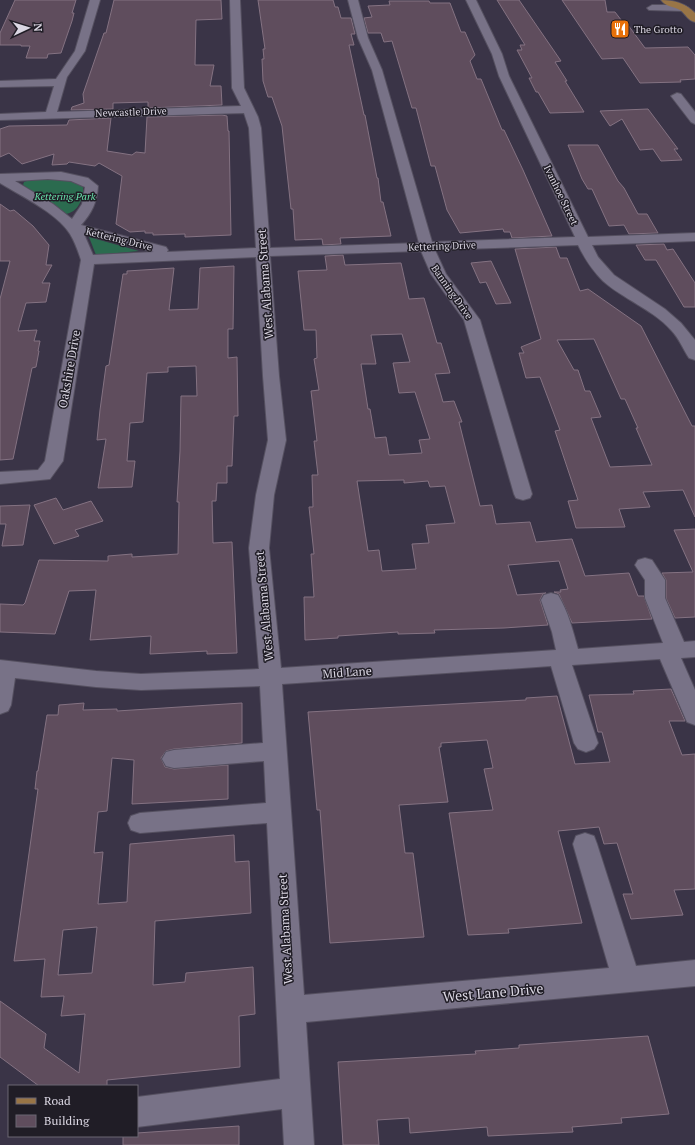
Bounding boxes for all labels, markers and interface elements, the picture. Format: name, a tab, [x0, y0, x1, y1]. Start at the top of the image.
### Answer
north arrow	[8, 8, 48, 48]
restaurant icon: The Grotto	[609, 18, 631, 40]
text: N	[31, 23, 45, 33]
place label: The Grotto	[634, 23, 683, 36]
street label: Newcastle Drive	[95, 104, 167, 120]
street label: Ivanhoe Street	[541, 163, 581, 227]
park label: Kettering Park	[33, 190, 96, 203]
street label: Kettering Drive	[85, 224, 153, 254]
street label: West Alabama Street	[254, 228, 276, 340]
street label: Kettering Drive	[408, 238, 476, 254]
street label: Banning Drive	[428, 262, 476, 322]
street label: Oakshire Drive	[55, 329, 83, 409]
street label: West Alabama Street	[252, 550, 276, 662]
street label: Mid Lane	[322, 663, 372, 681]
street label: West Alabama Street	[275, 873, 295, 985]
street label: West Lane Drive	[442, 978, 544, 1006]
legend	[8, 1085, 138, 1137]
text: Road	[44, 1093, 71, 1108]
text: Building	[44, 1113, 90, 1128]

